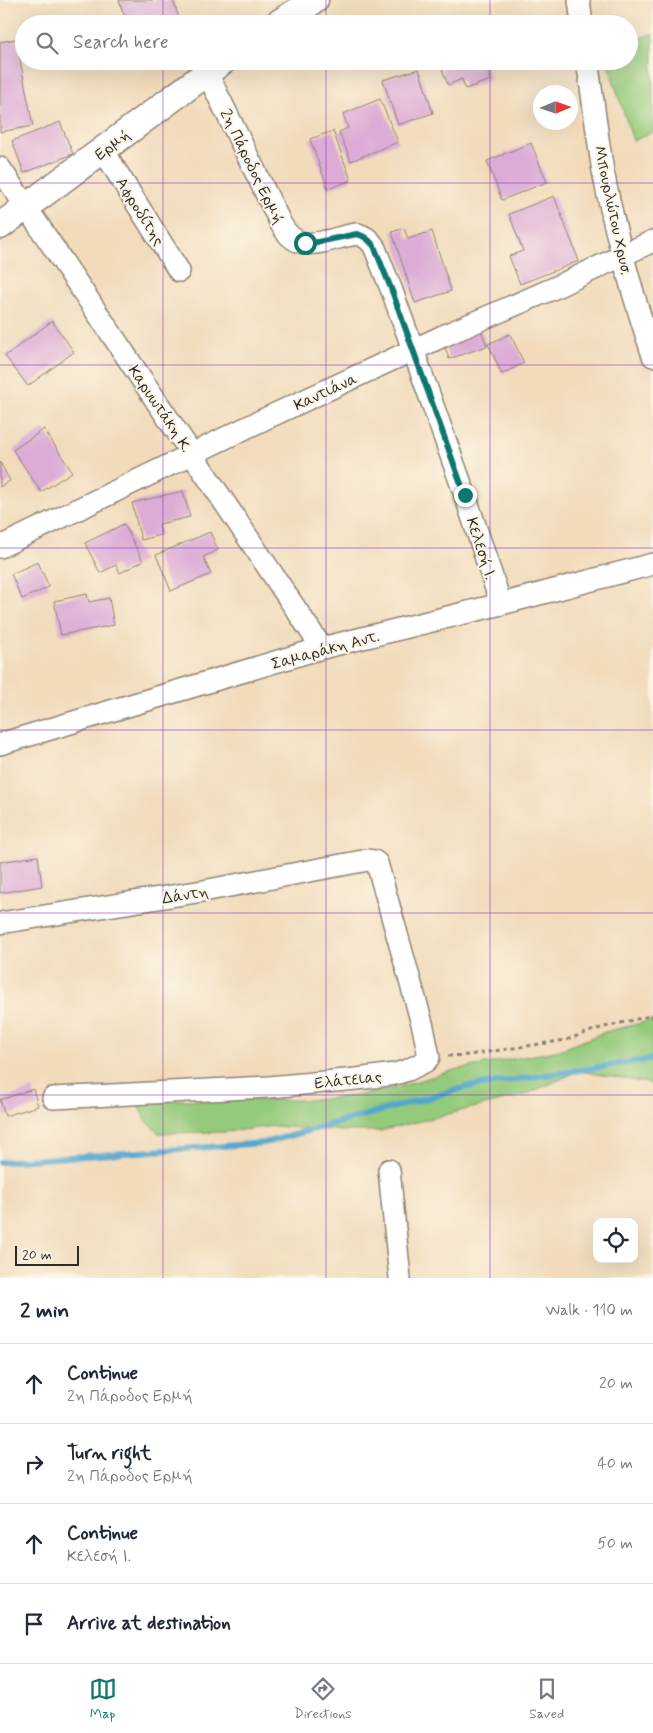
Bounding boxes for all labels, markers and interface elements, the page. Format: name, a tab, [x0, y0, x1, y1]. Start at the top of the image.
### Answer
search box	[15, 15, 638, 70]
icon: search	[33, 29, 61, 57]
text: Search here	[73, 30, 169, 55]
north arrow	[533, 85, 578, 130]
street label: 2η Πάροδος Ερμή	[215, 106, 289, 228]
street label: Ερμή	[91, 125, 135, 165]
street label: Μπουρλώτου Χρυσ.	[589, 144, 636, 277]
street label: Αφροδίτης	[110, 174, 169, 250]
route start	[294, 232, 317, 255]
street label: Καρυωτάκη Κ.	[123, 361, 197, 456]
street label: Καντιάνα	[291, 369, 361, 416]
route end	[454, 484, 477, 507]
street label: Κελεσή Ι.	[461, 515, 500, 582]
street label: Σαμαράκη Αντ.	[269, 626, 382, 675]
street label: Δάντη	[160, 881, 210, 910]
street label: Ελάτειας	[314, 1067, 383, 1094]
map controls	[593, 1218, 638, 1263]
button: locate	[593, 1218, 638, 1263]
scale bar	[15, 1243, 79, 1266]
text: 20 m	[22, 1246, 52, 1264]
text: 2 min	[20, 1297, 69, 1325]
text: Walk · 110 m	[545, 1300, 633, 1321]
text: Continue	[67, 1361, 138, 1386]
icon: ahead	[20, 1370, 48, 1398]
text: 20 m	[599, 1373, 633, 1394]
text: 2η Πάροδος Ερμή	[67, 1386, 193, 1407]
text: Turn right	[67, 1441, 151, 1466]
icon: right	[20, 1450, 48, 1478]
text: 40 m	[597, 1453, 633, 1474]
text: 2η Πάροδος Ερμή	[67, 1466, 193, 1487]
text: Continue	[67, 1521, 138, 1546]
icon: ahead	[20, 1530, 48, 1558]
text: 50 m	[597, 1533, 633, 1554]
text: Κελεσή Ι.	[67, 1546, 131, 1567]
icon: arrive	[20, 1610, 48, 1638]
text: Arrive at destination	[67, 1611, 231, 1636]
tab: Map	[89, 1675, 117, 1723]
tab: Directions	[294, 1675, 352, 1723]
tab: Saved	[529, 1675, 564, 1723]

